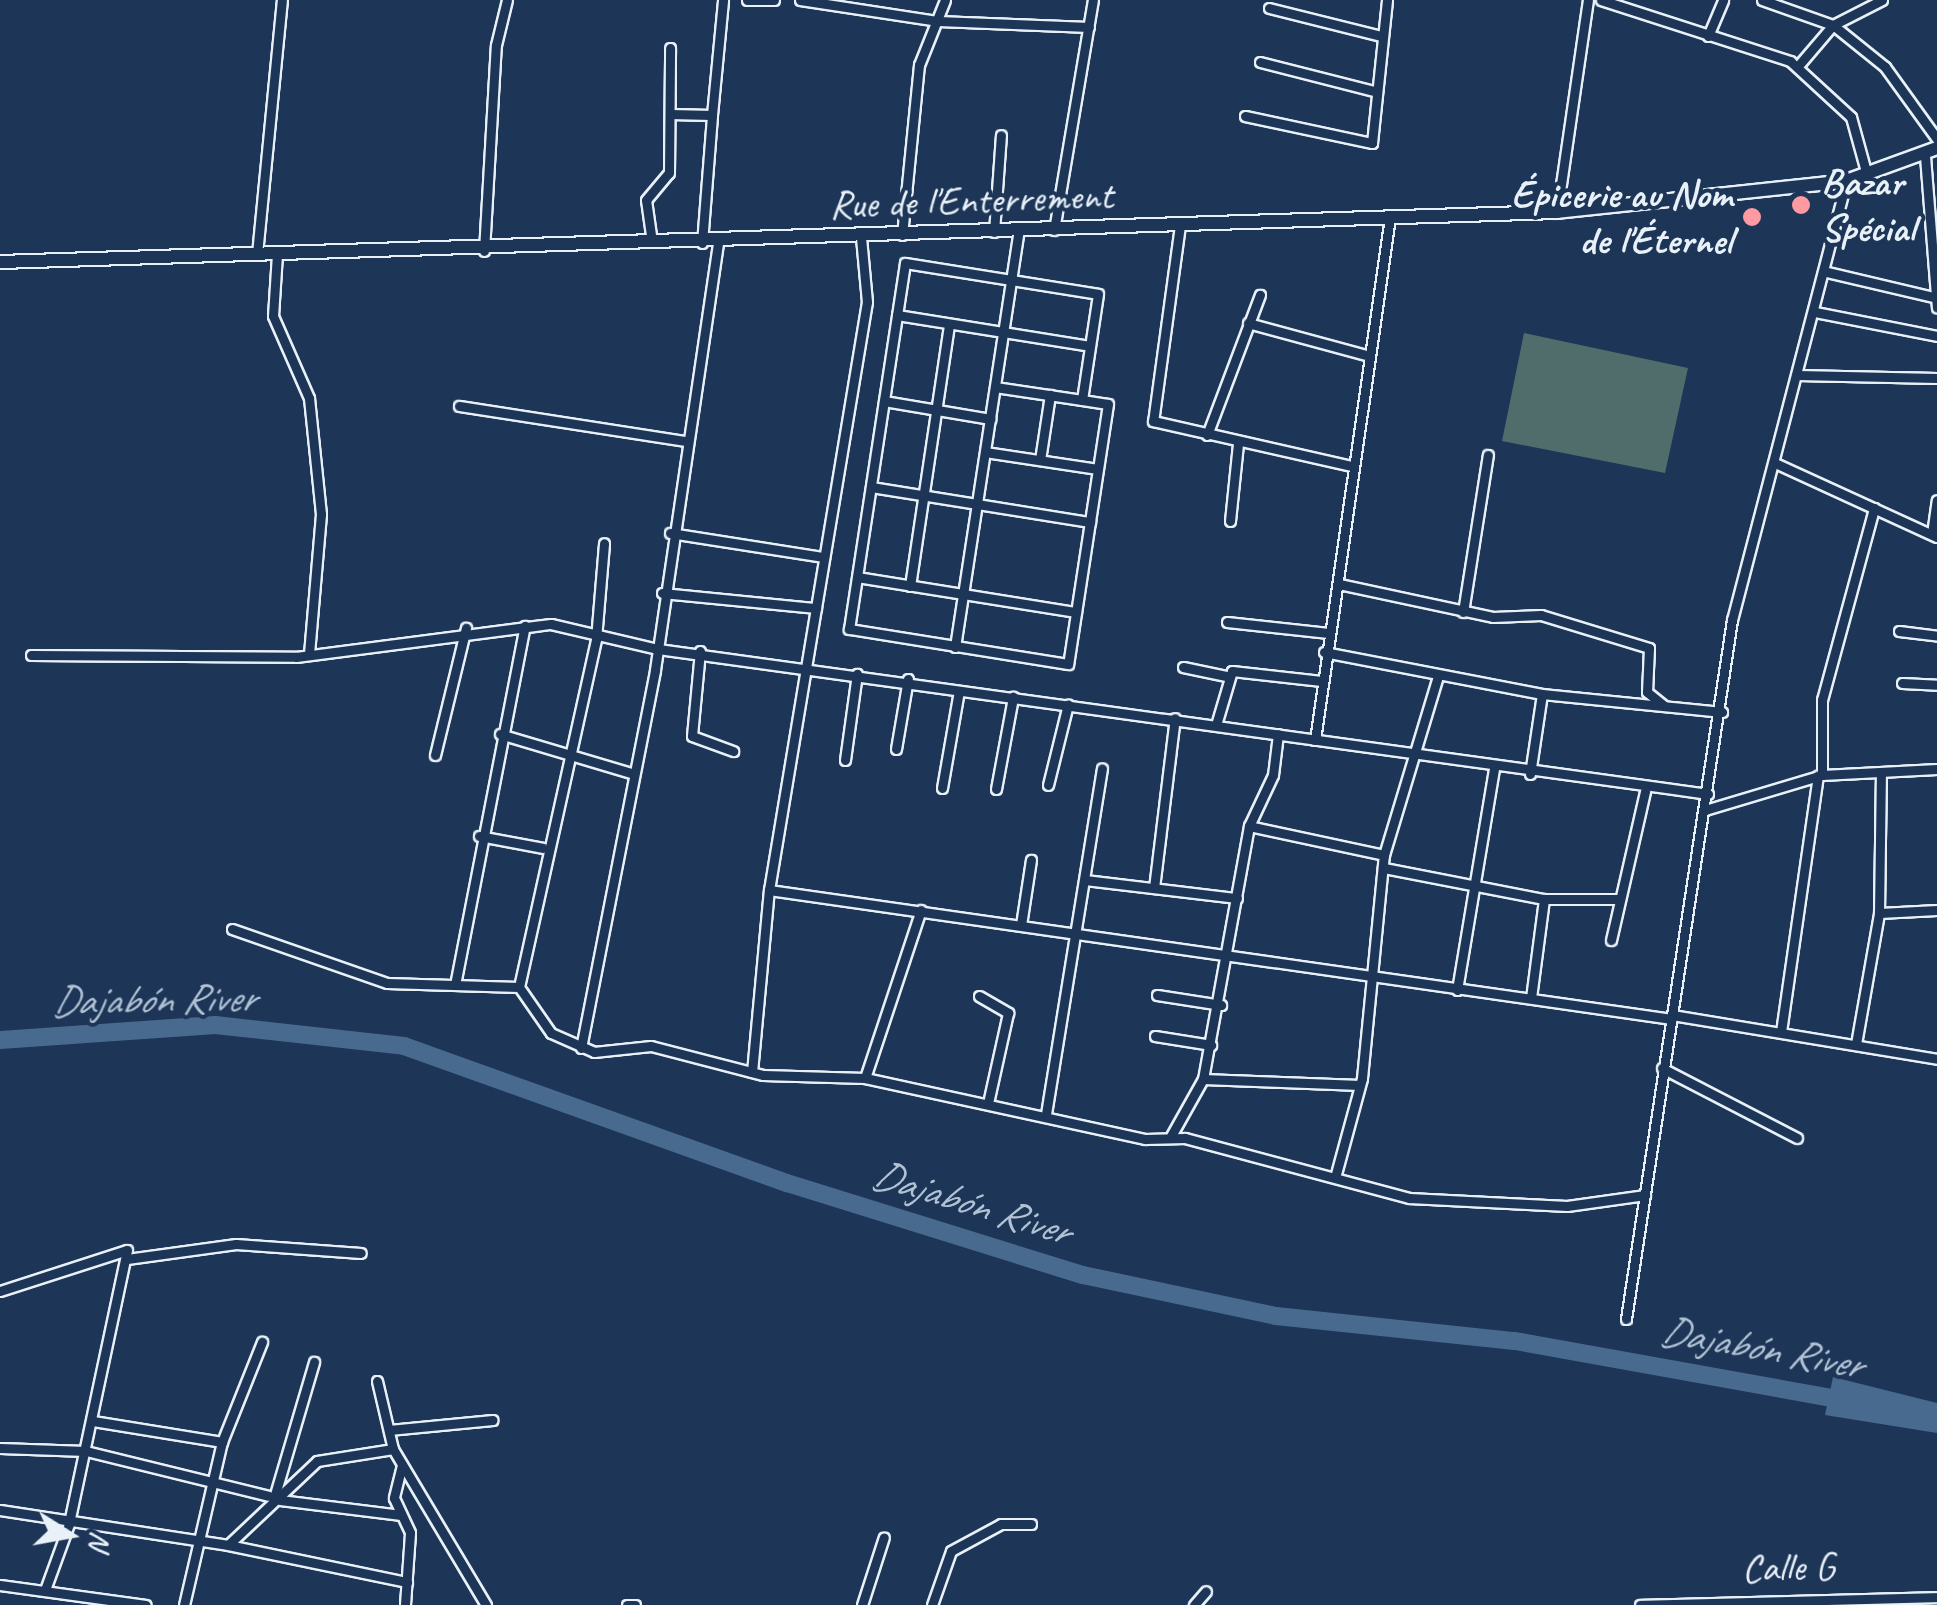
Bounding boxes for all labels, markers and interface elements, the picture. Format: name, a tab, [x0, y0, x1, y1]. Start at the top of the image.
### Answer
place label: Bazar Spécial	[1821, 158, 1915, 252]
place label: Épicerie au Nom de l'Éternel	[1510, 170, 1732, 264]
street label: Rue de l'Enterrement	[828, 171, 1114, 229]
marker: Bazar Spécial	[1790, 194, 1812, 216]
marker: Épicerie au Nom de l'Éternel	[1741, 206, 1763, 228]
water label: Dajabón River	[51, 973, 255, 1027]
water label: Dajabón River	[866, 1149, 1076, 1257]
water label: Dajabón River	[1656, 1305, 1866, 1391]
north arrow	[20, 1485, 120, 1585]
text: N	[81, 1529, 119, 1553]
street label: Calle G	[1742, 1542, 1834, 1592]

